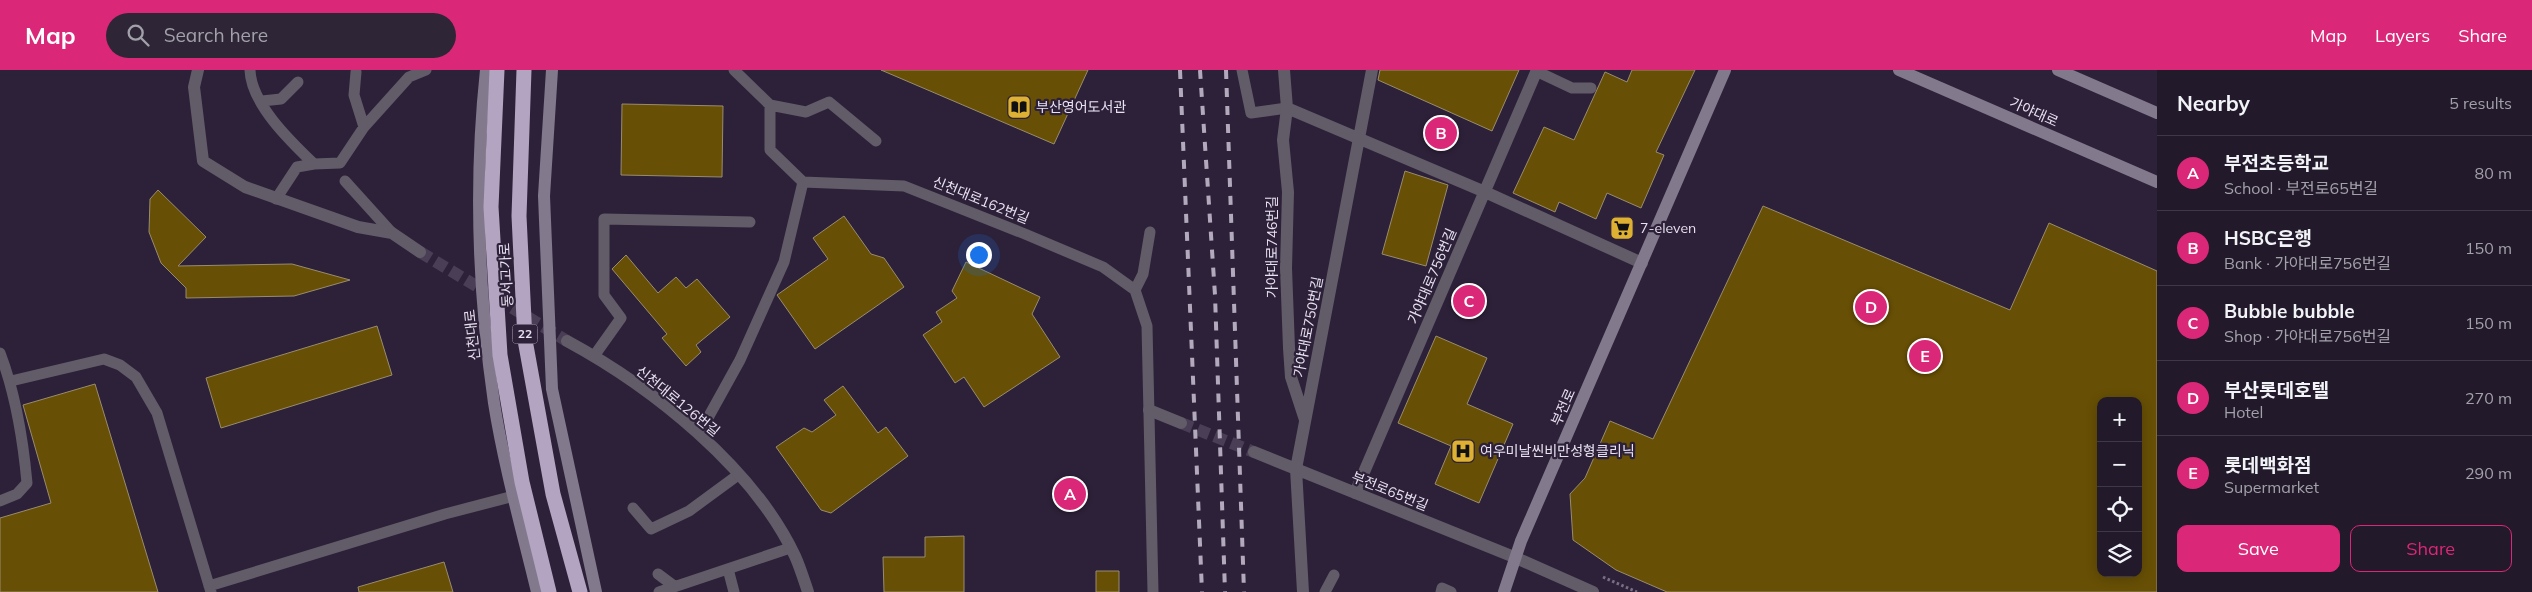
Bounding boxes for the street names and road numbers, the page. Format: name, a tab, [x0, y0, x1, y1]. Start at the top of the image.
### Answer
street label: 가야대로	[2007, 93, 2061, 131]
street label: 신천대로162번길	[930, 172, 1032, 228]
street label: 가야대로746번길	[1263, 196, 1281, 298]
street label: 가야대로756번길	[1404, 225, 1460, 327]
street label: 동서고가로	[495, 242, 517, 308]
street label: 가야대로750번길	[1289, 275, 1327, 379]
street label: 신천대로	[460, 308, 484, 362]
road number: 22	[512, 324, 538, 344]
street label: 신천대로126번길	[633, 362, 723, 440]
street label: 부전로	[1547, 386, 1579, 428]
street label: 부전로65번길	[1349, 467, 1431, 515]

